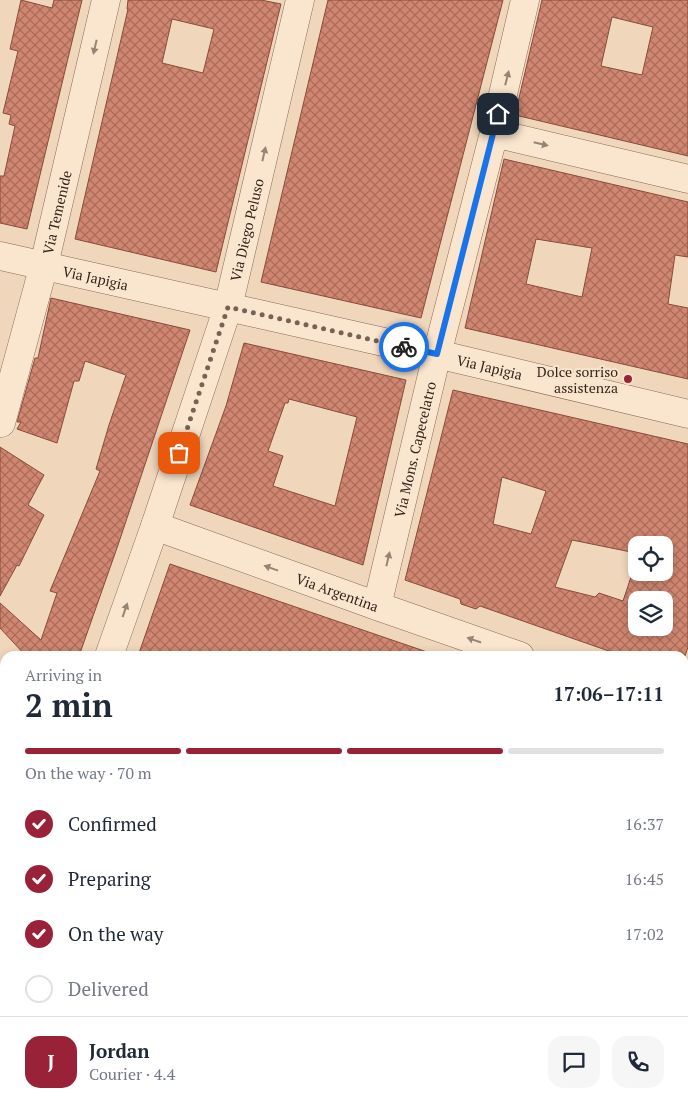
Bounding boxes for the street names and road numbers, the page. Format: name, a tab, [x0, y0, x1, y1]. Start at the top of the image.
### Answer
street label: Via Temenide	[37, 168, 75, 256]
street label: Via Diego Peluso	[225, 176, 267, 283]
street label: Via Japigia	[61, 261, 130, 294]
street label: Via Japigia	[455, 350, 524, 384]
street label: Via Mons. Capecelatro	[389, 379, 440, 519]
street label: Via Argentina	[294, 568, 381, 615]

